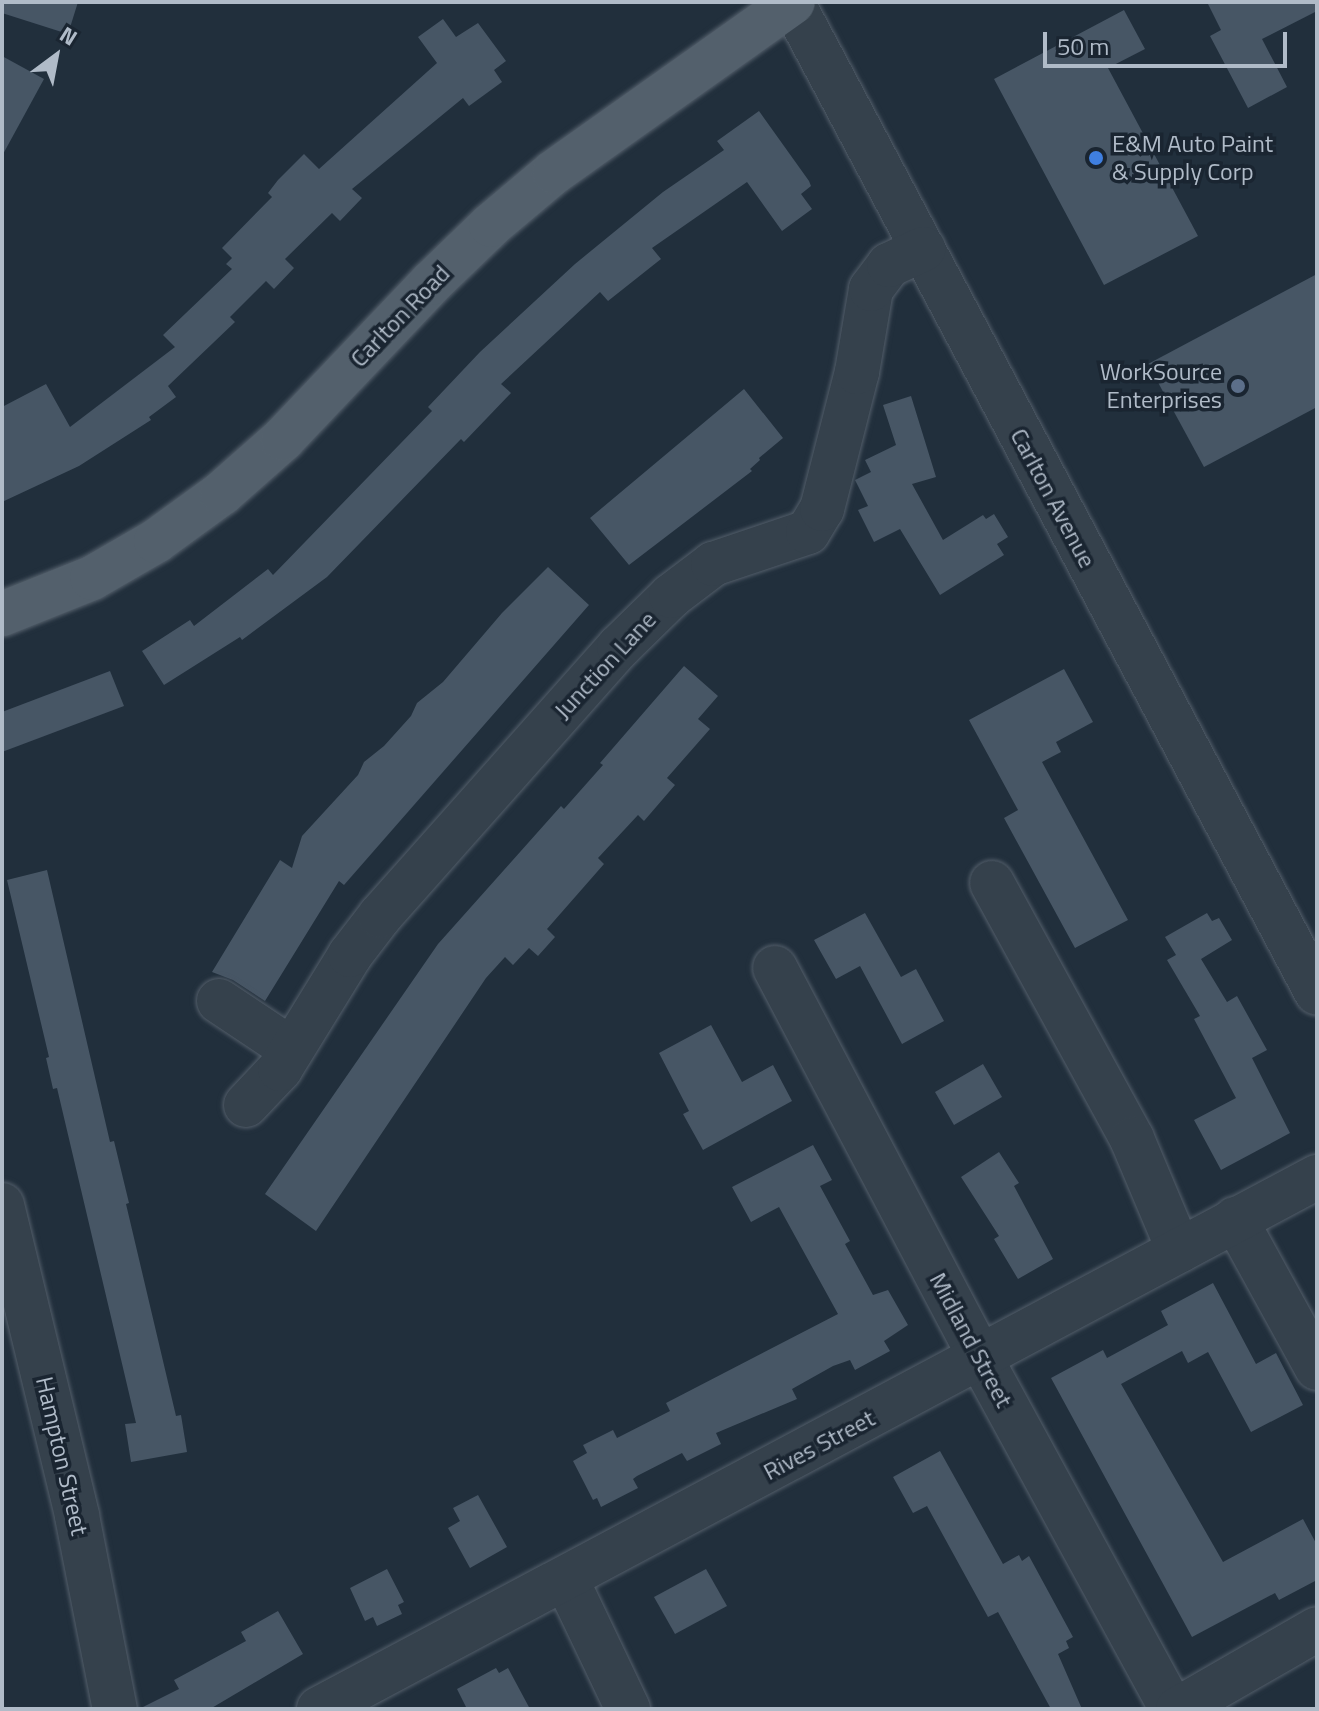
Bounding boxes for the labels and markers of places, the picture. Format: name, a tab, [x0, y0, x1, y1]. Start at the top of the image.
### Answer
place label: E&M Auto Paint & Supply Corp	[1112, 130, 1273, 186]
marker: E&M Auto Paint & Supply Corp	[1087, 149, 1105, 167]
place label: WorkSource Enterprises	[1100, 358, 1222, 414]
marker: WorkSource Enterprises	[1229, 377, 1247, 395]

